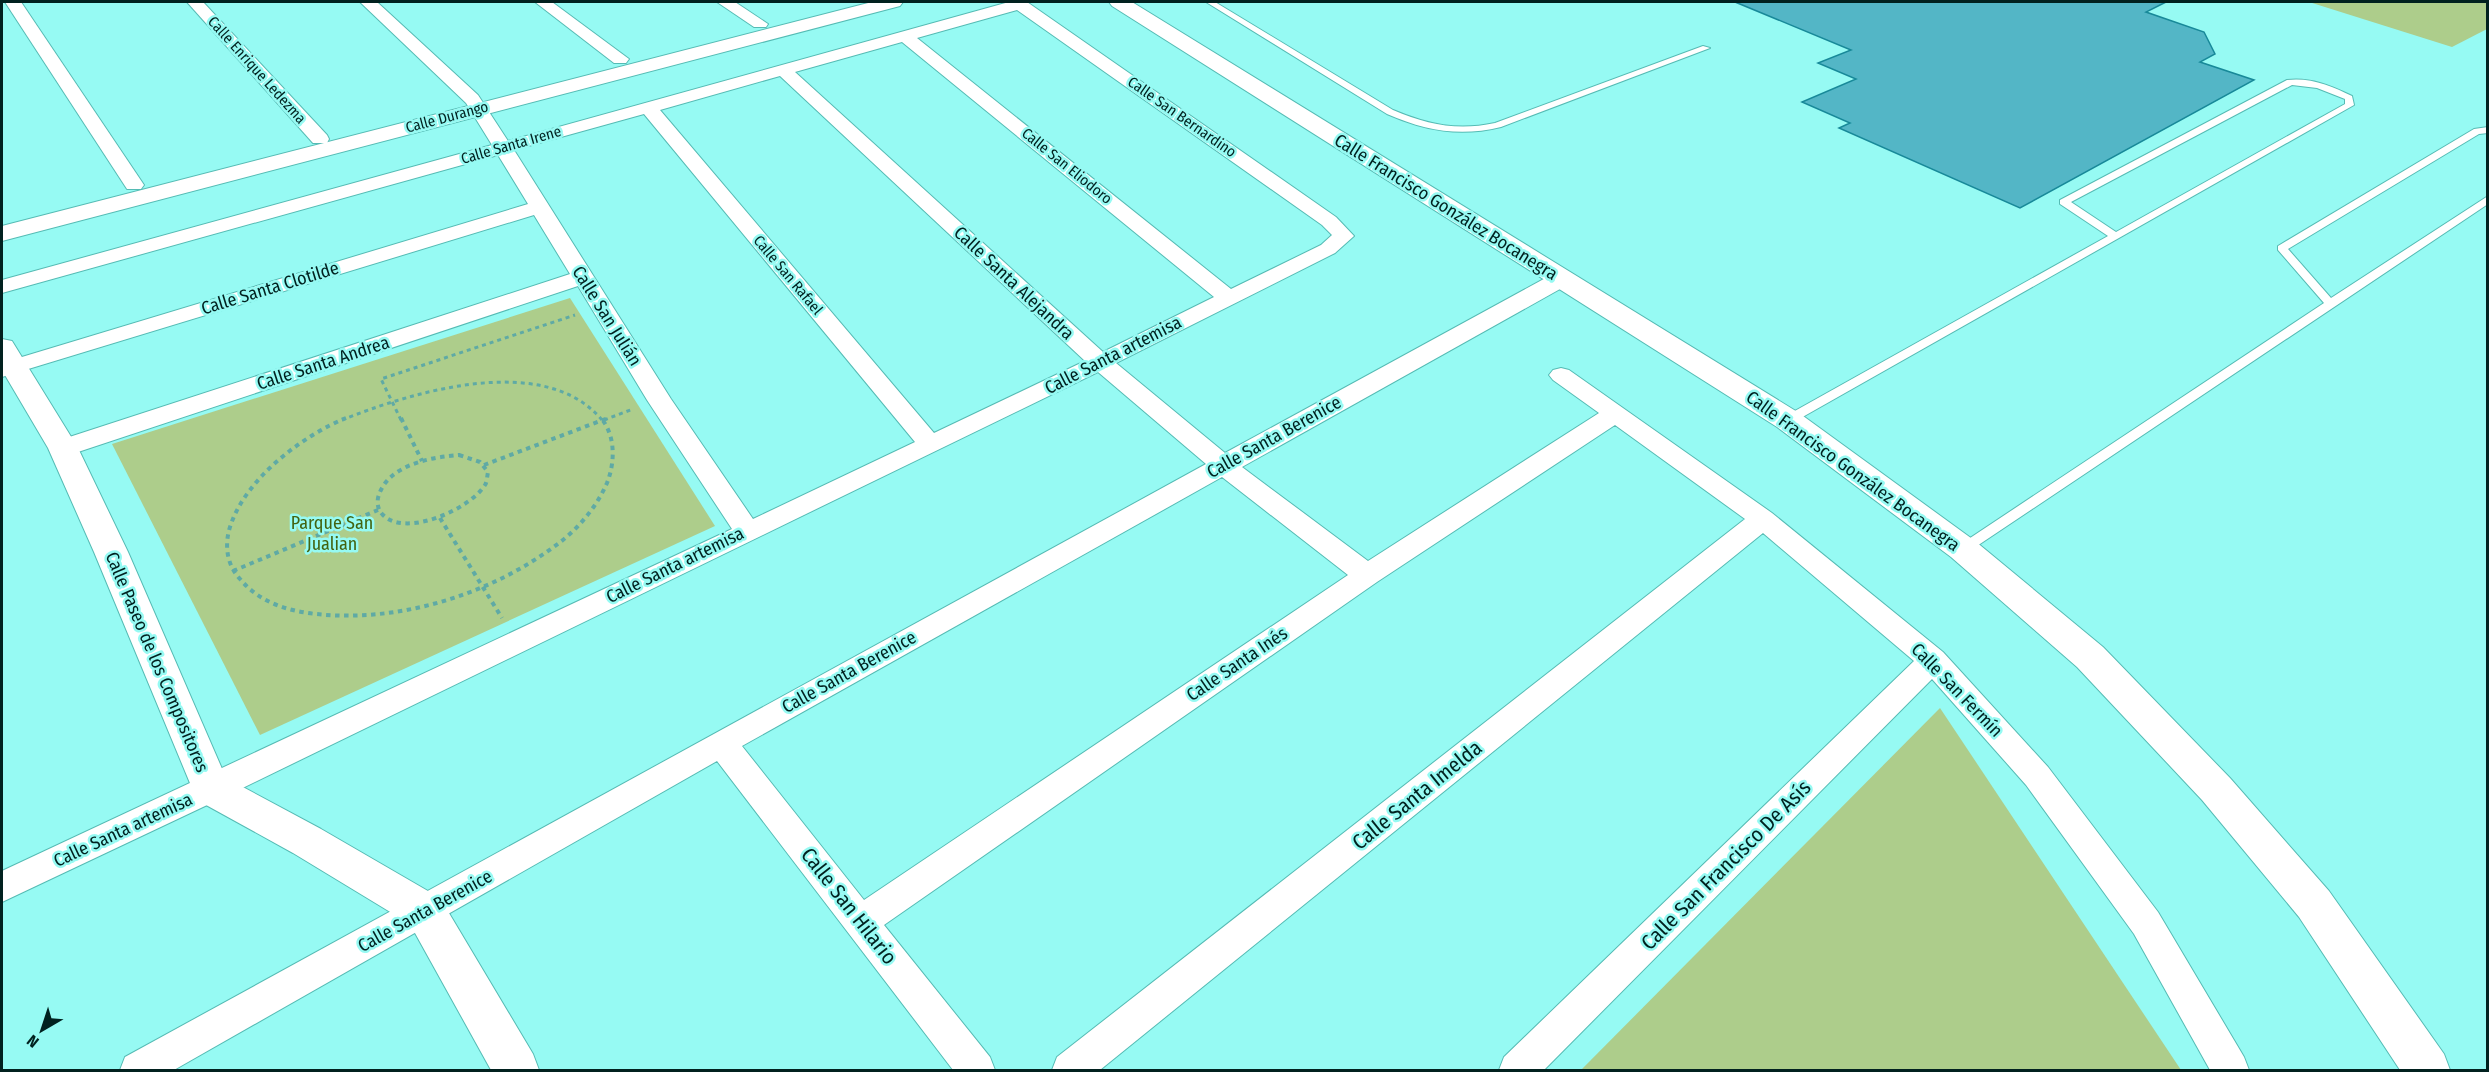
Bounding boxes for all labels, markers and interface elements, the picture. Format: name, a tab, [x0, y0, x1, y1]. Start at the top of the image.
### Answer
street label: Calle Enrique Ledezma	[204, 13, 310, 127]
street label: Calle San Bernardino	[1124, 73, 1240, 161]
street label: Calle Durango	[404, 97, 490, 137]
street label: Calle Santa Irene	[459, 122, 563, 168]
street label: Calle San Eliodoro	[1018, 124, 1116, 208]
street label: Calle Francisco González Bocanegra	[1330, 129, 1562, 285]
street label: Calle Santa Alejandra	[949, 222, 1079, 344]
street label: Calle San Rafael	[750, 232, 826, 318]
street label: Calle Santa Clotilde	[198, 257, 342, 319]
street label: Calle San Julián	[568, 262, 646, 370]
street label: Calle Santa artemisa	[1041, 311, 1185, 399]
street label: Calle Santa Andrea	[254, 331, 392, 395]
street label: Calle Francisco González Bocanegra	[1742, 386, 1964, 556]
street label: Calle Santa Berenice	[1203, 391, 1345, 483]
park label: Parque San Jualian	[291, 512, 373, 555]
street label: Calle Santa artemisa	[603, 522, 748, 608]
street label: Calle Paseo de los Compositores	[101, 549, 214, 776]
street label: Calle Santa Inés	[1182, 622, 1292, 706]
street label: Calle Santa Berenice	[778, 626, 920, 718]
street label: Calle San Fermín	[1907, 639, 2007, 741]
street label: Calle Santa Imelda	[1347, 735, 1487, 855]
street label: Calle San Francisco De Asís	[1636, 775, 1816, 955]
street label: Calle Santa artemisa	[50, 788, 196, 872]
street label: Calle San Hilario	[795, 842, 903, 970]
street label: Calle Santa Berenice	[354, 865, 496, 957]
north arrow	[12, 1000, 72, 1060]
text: N	[23, 1031, 43, 1052]

